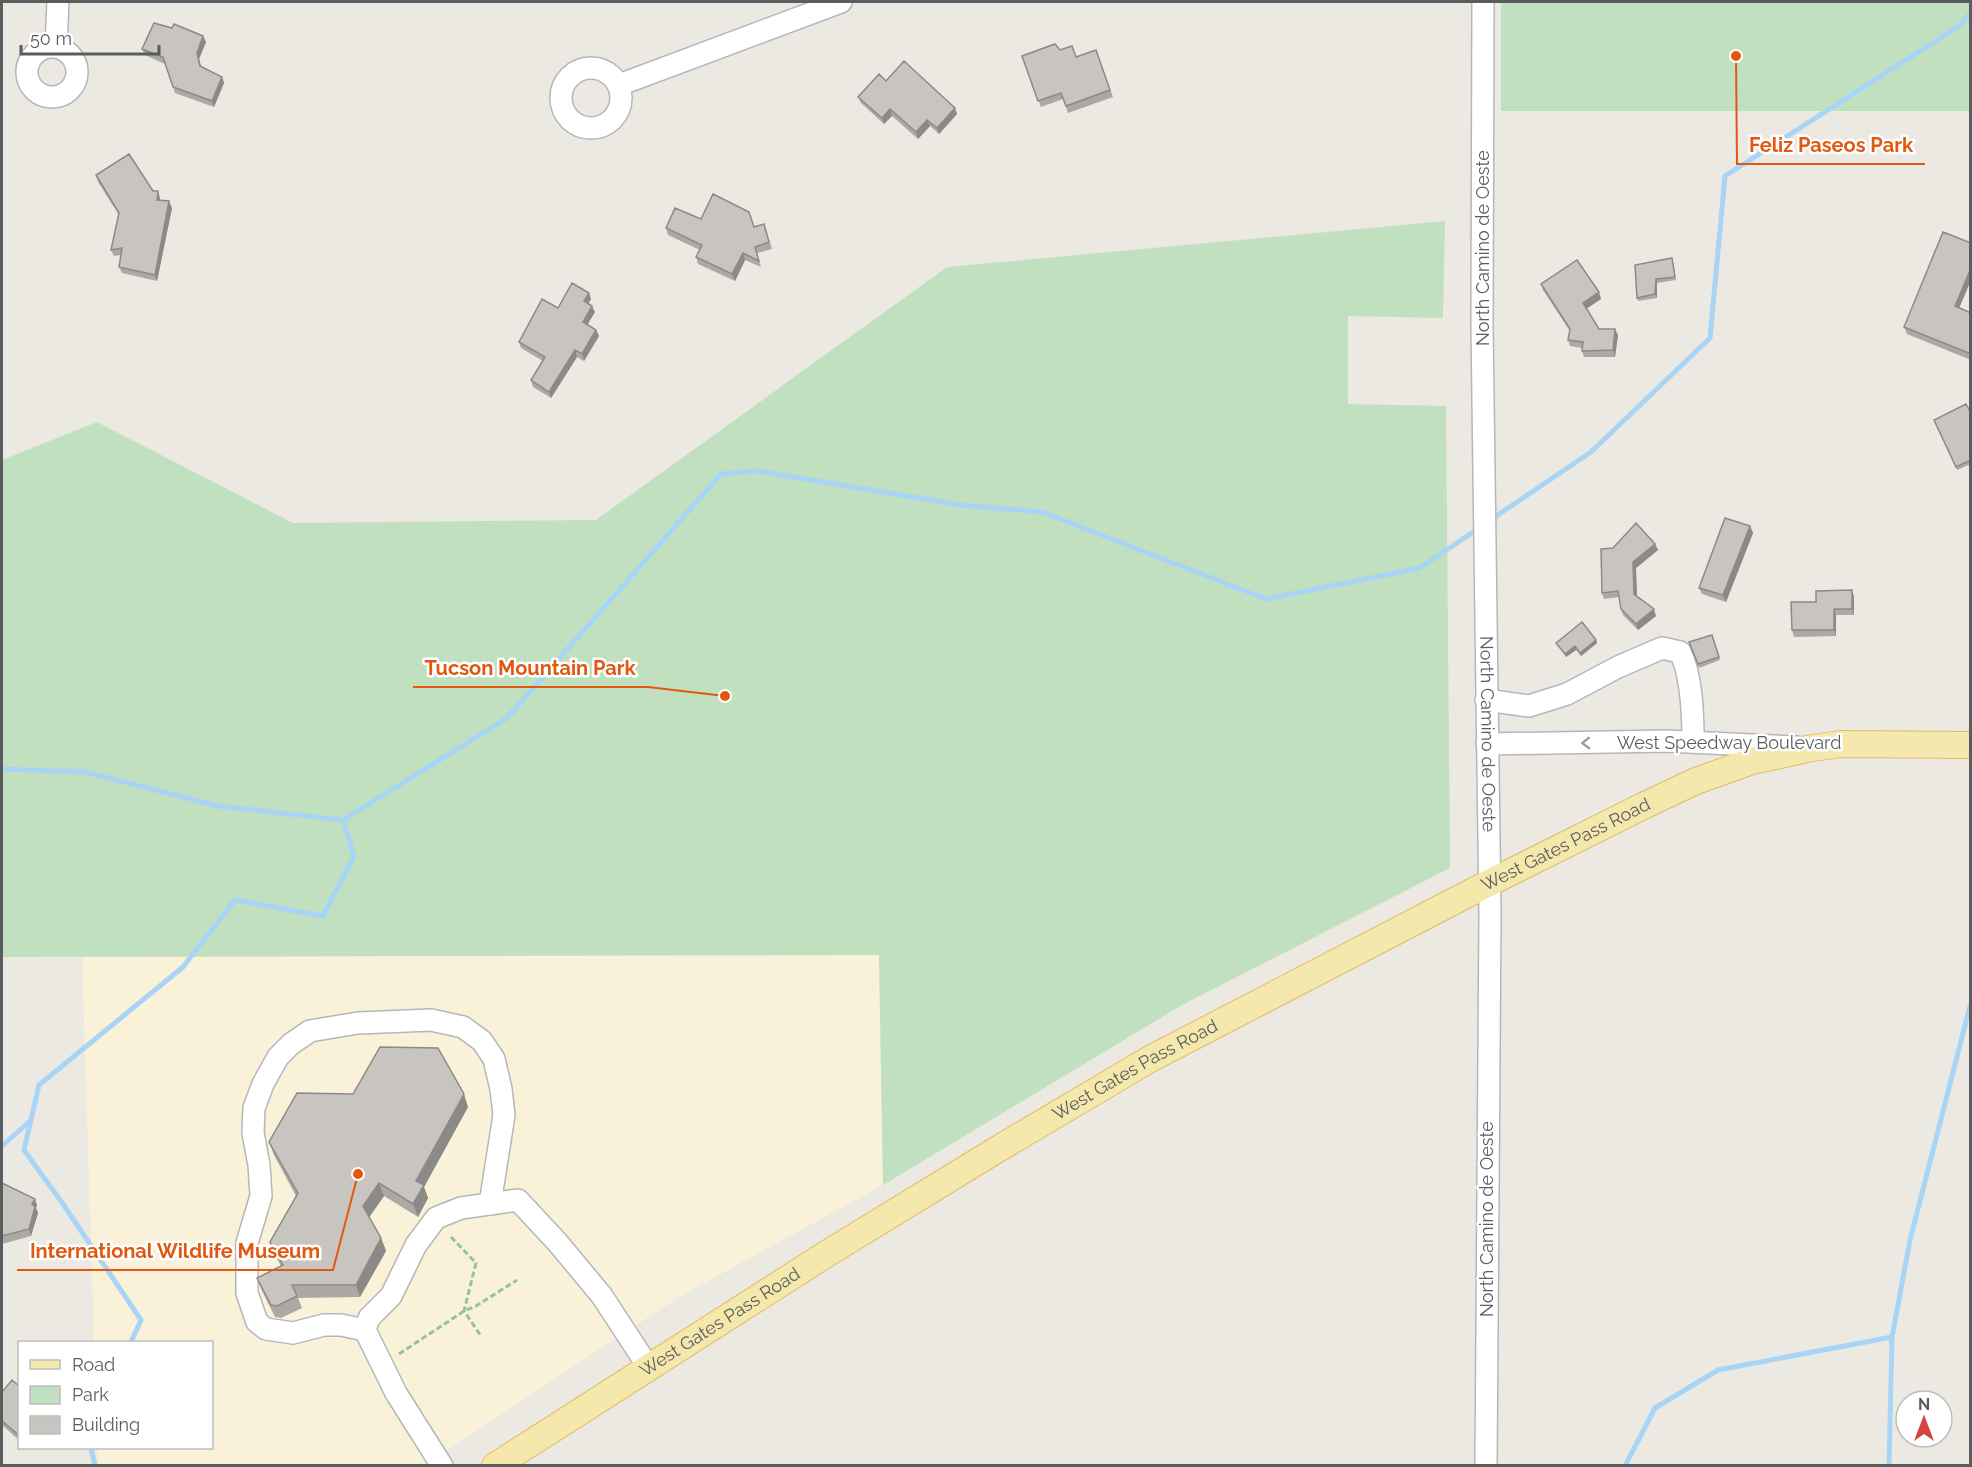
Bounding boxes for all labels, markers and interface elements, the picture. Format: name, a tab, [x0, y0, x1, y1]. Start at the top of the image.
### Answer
scale bar	[21, 18, 159, 56]
text: 50 m	[30, 28, 72, 49]
callout: Feliz Paseos Park	[1737, 126, 1925, 164]
text: Feliz Paseos Park	[1749, 133, 1914, 157]
street label: North Camino de Oeste	[1472, 150, 1493, 346]
street label: North Camino de Oeste	[1476, 636, 1500, 833]
callout: Tucson Mountain Park	[413, 649, 648, 687]
text: Tucson Mountain Park	[424, 656, 636, 680]
street label: West Speedway Boulevard	[1617, 732, 1841, 753]
one-way arrow	[1581, 737, 1590, 749]
street label: West Gates Pass Road	[1478, 793, 1653, 895]
street label: West Gates Pass Road	[1049, 1015, 1221, 1124]
street label: North Camino de Oeste	[1476, 1121, 1497, 1317]
callout: International Wildlife Museum	[17, 1232, 333, 1270]
text: International Wildlife Museum	[30, 1239, 320, 1263]
street label: West Gates Pass Road	[636, 1263, 804, 1381]
legend	[18, 1341, 213, 1449]
text: Road	[72, 1354, 115, 1375]
text: Park	[72, 1384, 109, 1405]
north arrow	[1894, 1389, 1954, 1449]
text: N	[1918, 1395, 1930, 1414]
text: Building	[72, 1414, 140, 1435]

